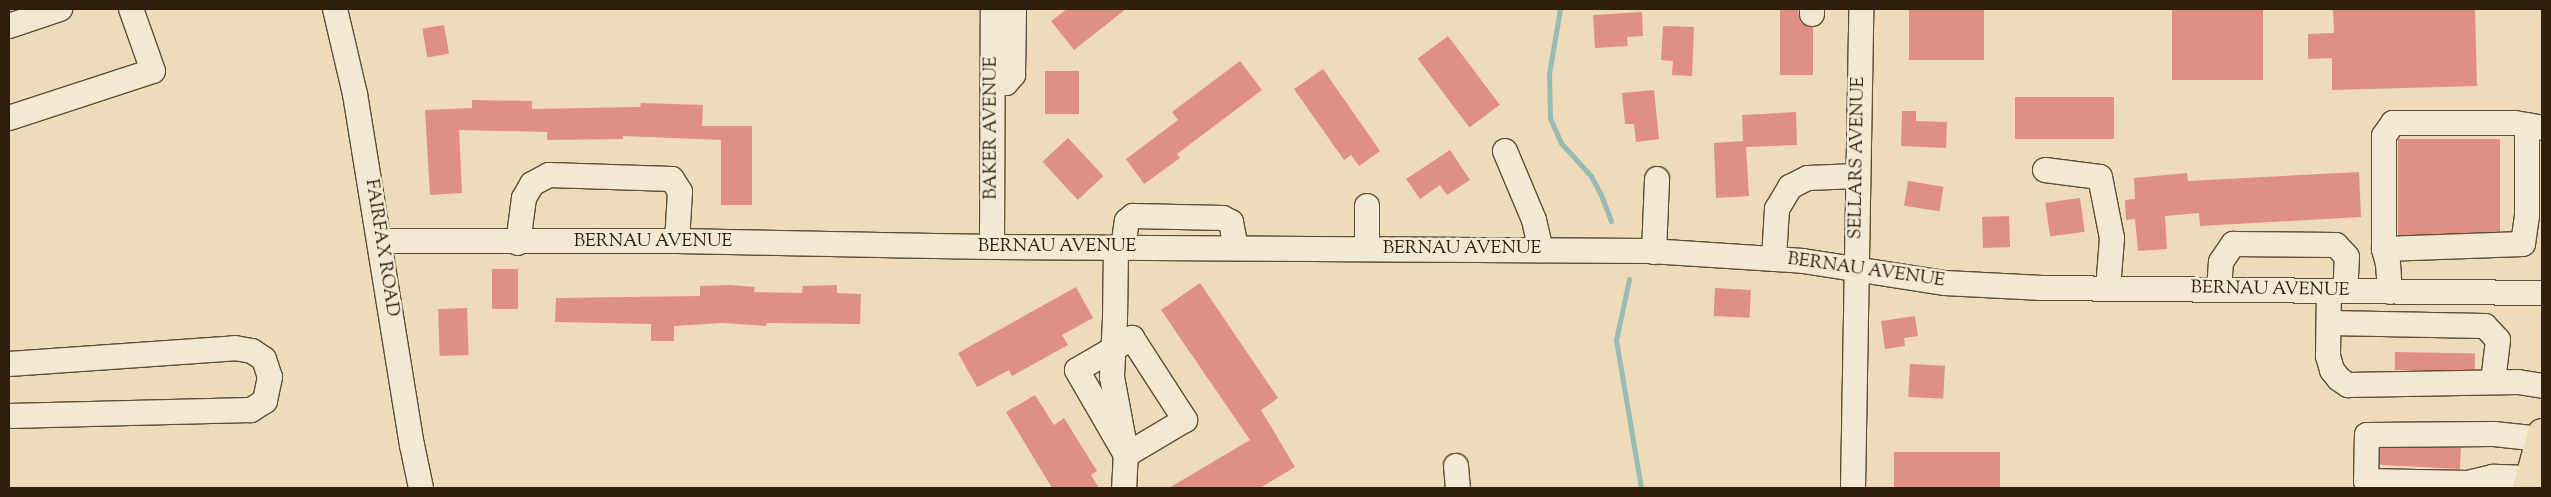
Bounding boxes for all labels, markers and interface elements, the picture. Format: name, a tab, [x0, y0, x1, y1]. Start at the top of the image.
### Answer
street label: BAKER AVENUE	[981, 56, 1003, 200]
street label: SELLARS AVENUE	[1846, 77, 1870, 239]
street label: FAIRFAX ROAD	[359, 178, 403, 318]
street label: BERNAU AVENUE	[574, 231, 732, 253]
street label: BERNAU AVENUE	[978, 236, 1136, 258]
street label: BERNAU AVENUE	[1383, 238, 1541, 260]
street label: BERNAU AVENUE	[1786, 249, 1946, 293]
street label: BERNAU AVENUE	[2190, 278, 2350, 302]

